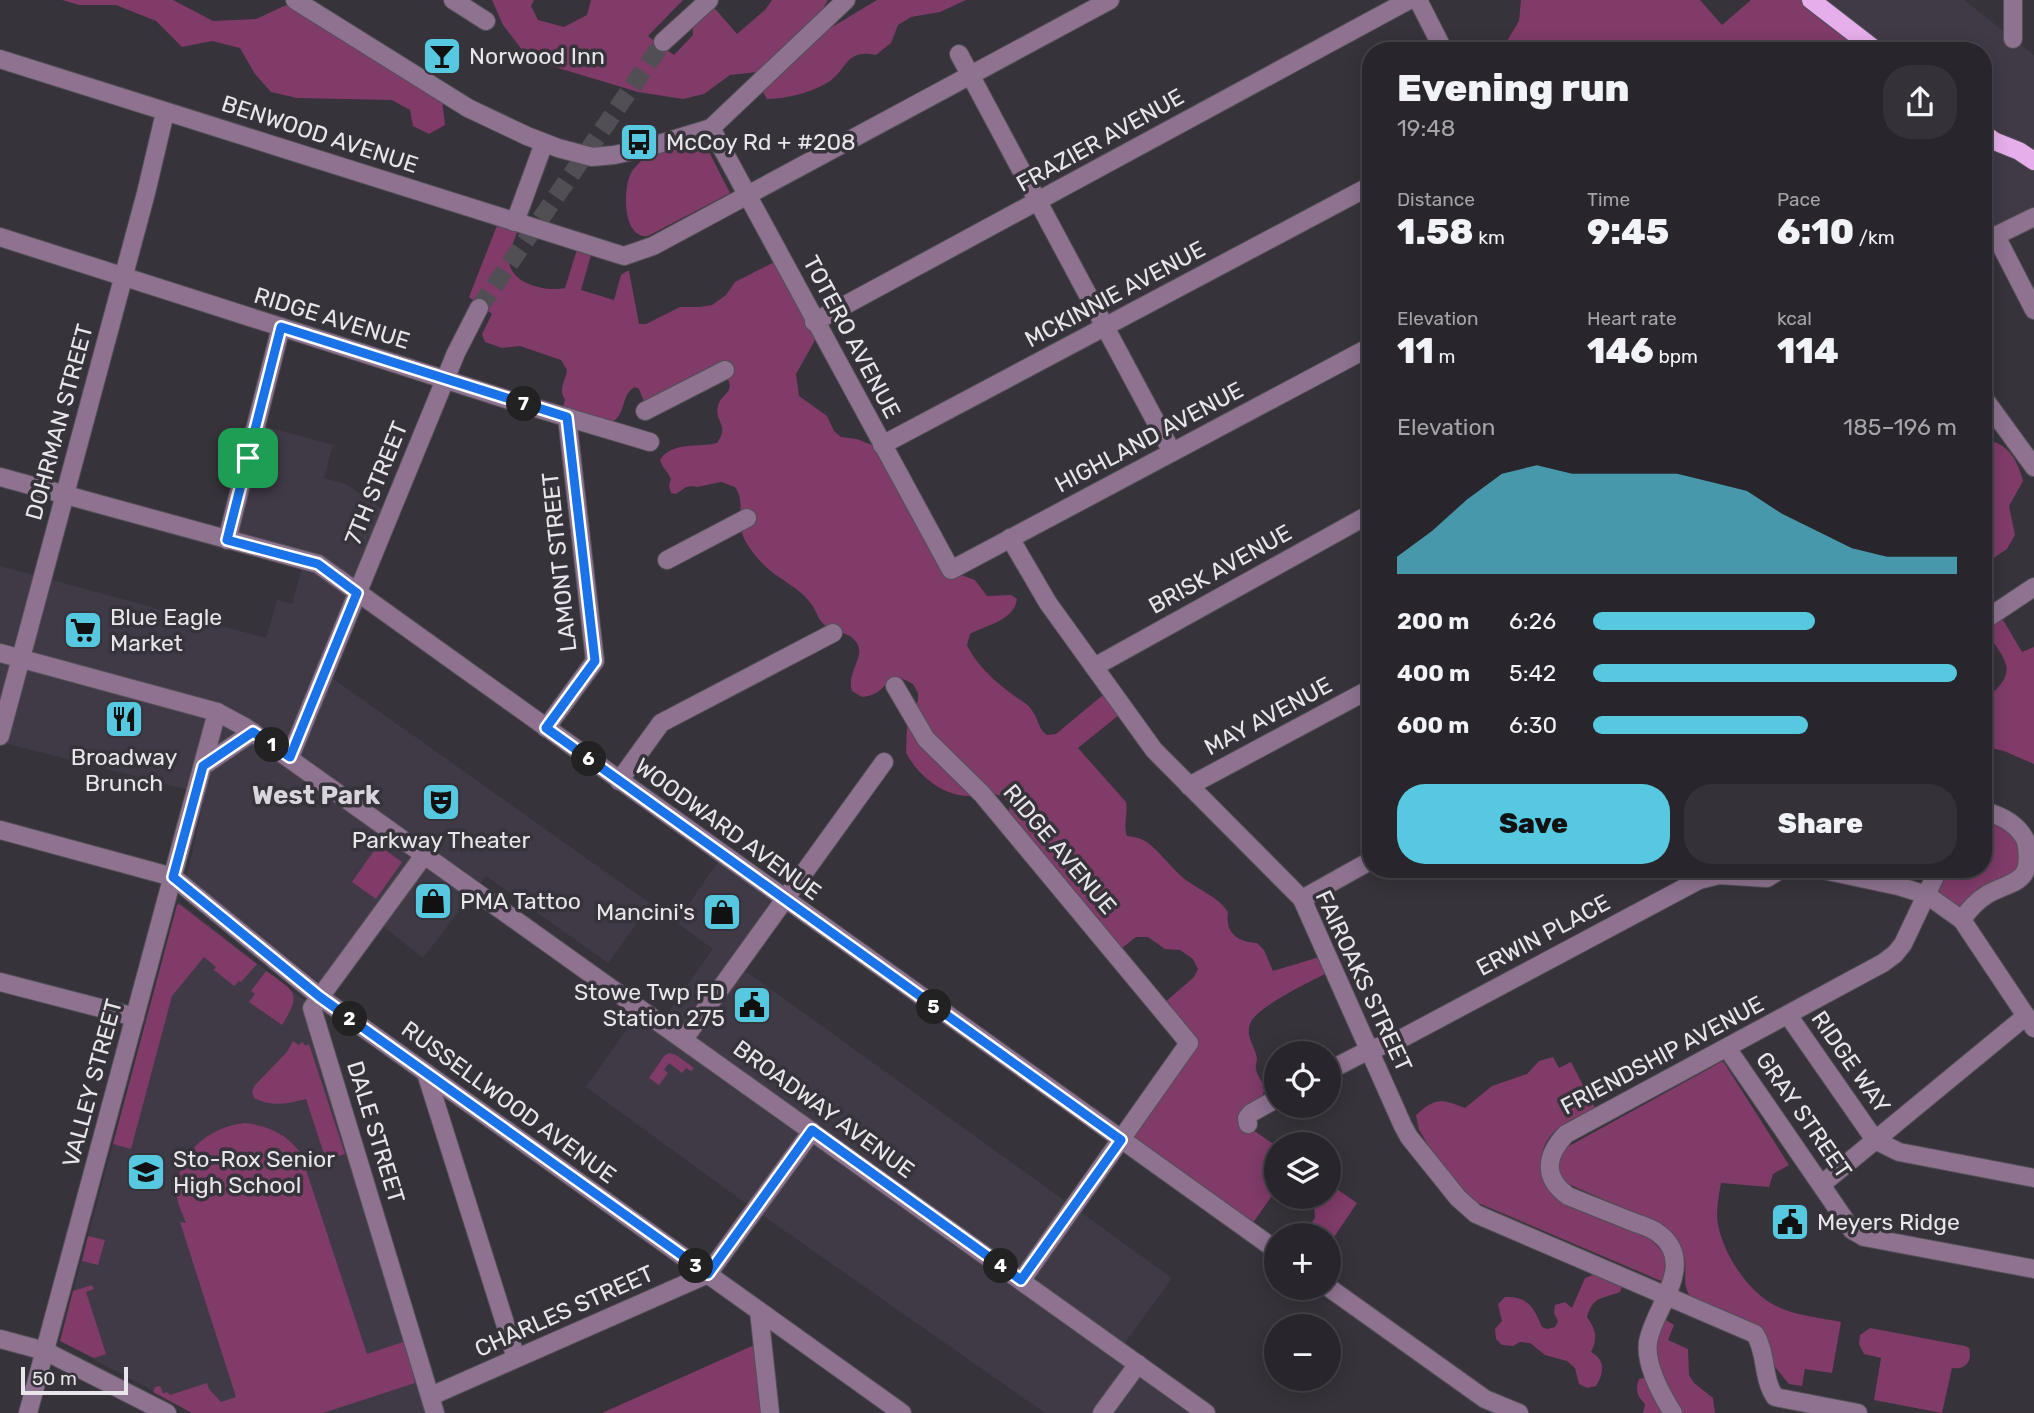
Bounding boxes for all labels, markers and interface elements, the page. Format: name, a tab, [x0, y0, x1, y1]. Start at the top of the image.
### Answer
bar icon: Norwood Inn	[421, 35, 463, 77]
place label: Norwood Inn	[469, 42, 605, 70]
text: Evening run	[1397, 65, 1630, 111]
button: share	[1883, 65, 1957, 139]
street label: FRAZIER AVENUE	[1011, 82, 1189, 198]
street label: BENWOOD AVENUE	[218, 89, 422, 179]
text: 19:48	[1397, 114, 1455, 142]
bus stop icon: McCoy Rd + #208	[618, 121, 660, 163]
place label: McCoy Rd + #208	[666, 128, 856, 156]
text: Distance	[1397, 188, 1475, 211]
text: Time	[1587, 188, 1630, 211]
text: Pace	[1777, 188, 1821, 211]
text: 1.58	[1397, 211, 1474, 253]
text: 9:45	[1587, 211, 1669, 253]
text: 6:10	[1777, 211, 1854, 253]
text: km	[1474, 226, 1505, 249]
text: /km	[1854, 226, 1895, 249]
street label: MCKINNIE AVENUE	[1020, 235, 1210, 353]
street label: TOTERO AVENUE	[797, 251, 907, 423]
street label: RIDGE AVENUE	[251, 281, 413, 355]
text: Elevation	[1397, 307, 1478, 330]
text: Heart rate	[1587, 307, 1677, 330]
text: kcal	[1777, 307, 1812, 330]
street label: DOHRMAN STREET	[19, 321, 99, 523]
text: 11	[1397, 330, 1434, 372]
text: 146	[1587, 330, 1654, 372]
text: 114	[1777, 330, 1839, 372]
text: m	[1434, 345, 1455, 368]
text: bpm	[1654, 345, 1698, 368]
street label: HIGHLAND AVENUE	[1050, 375, 1248, 499]
pin: 7	[506, 386, 542, 422]
text: 7	[518, 392, 529, 415]
text: Elevation	[1397, 413, 1496, 441]
text: 185–196 m	[1843, 413, 1957, 441]
street label: 7TH STREET	[339, 417, 413, 549]
pin	[218, 428, 278, 488]
icon: arrive	[229, 439, 267, 477]
street label: LAMONT STREET	[536, 471, 582, 653]
street label: BRISK AVENUE	[1144, 518, 1296, 620]
place label: Blue Eagle Market	[110, 603, 222, 657]
text: 200 m	[1397, 607, 1469, 635]
text: 6:26	[1509, 607, 1556, 635]
supermarket icon: Blue Eagle Market	[62, 609, 104, 651]
text: 400 m	[1397, 659, 1470, 687]
text: 5:42	[1509, 659, 1556, 687]
street label: MAY AVENUE	[1199, 671, 1337, 761]
restaurant icon: Broadway Brunch	[103, 698, 145, 740]
text: 600 m	[1397, 711, 1469, 739]
text: 6:30	[1509, 711, 1557, 739]
pin: 1	[254, 728, 290, 762]
text: 1	[267, 733, 276, 756]
pin: 6	[572, 742, 606, 776]
place label: Broadway Brunch	[71, 743, 178, 797]
text: 6	[582, 747, 595, 770]
street label: WOODWARD AVENUE	[629, 752, 827, 906]
street label: RIDGE AVENUE	[997, 778, 1123, 920]
district label: West Park	[252, 780, 381, 811]
theatre icon: Parkway Theater	[420, 781, 462, 823]
button: Save	[1397, 784, 1670, 864]
button: Share	[1684, 784, 1957, 864]
place label: Parkway Theater	[352, 826, 530, 854]
shop icon: PMA Tattoo	[412, 880, 454, 922]
street label: FAIROAKS STREET	[1310, 886, 1418, 1076]
place label: PMA Tattoo	[460, 887, 581, 915]
street label: ERWIN PLACE	[1471, 888, 1615, 982]
shop icon: Mancini's	[701, 891, 743, 933]
place label: Mancini's	[596, 898, 695, 926]
place label: Stowe Twp FD Station 275	[574, 978, 725, 1032]
public building icon: Stowe Twp FD Station 275	[731, 984, 773, 1026]
pin: 5	[916, 990, 951, 1024]
street label: FRIENDSHIP AVENUE	[1556, 990, 1768, 1120]
text: 5	[927, 995, 940, 1018]
street label: VALLEY STREET	[56, 996, 128, 1170]
pin: 2	[332, 1002, 368, 1036]
street label: RIDGE WAY	[1806, 1005, 1897, 1119]
text: 2	[343, 1007, 356, 1030]
street label: RUSSELLWOOD AVENUE	[396, 1015, 622, 1189]
street label: BROADWAY AVENUE	[728, 1034, 920, 1184]
map controls	[1264, 1041, 1341, 1391]
button: locate	[1264, 1041, 1341, 1118]
street label: GRAY STREET	[1750, 1046, 1858, 1184]
street label: DALE STREET	[341, 1058, 411, 1206]
button: layers	[1264, 1132, 1341, 1209]
place label: Sto-Rox Senior High School	[173, 1145, 335, 1199]
school or university icon: Sto-Rox Senior High School	[125, 1151, 167, 1193]
public building icon: Meyers Ridge	[1769, 1201, 1811, 1243]
place label: Meyers Ridge	[1817, 1208, 1960, 1236]
button: +	[1264, 1223, 1341, 1300]
pin: 3	[678, 1248, 714, 1284]
pin: 4	[984, 1248, 1018, 1284]
text: 3	[689, 1254, 702, 1277]
text: 4	[994, 1254, 1007, 1277]
street label: CHARLES STREET	[470, 1259, 658, 1363]
button: −	[1264, 1314, 1341, 1391]
scale bar	[21, 1364, 128, 1396]
text: 50 m	[32, 1367, 77, 1390]

